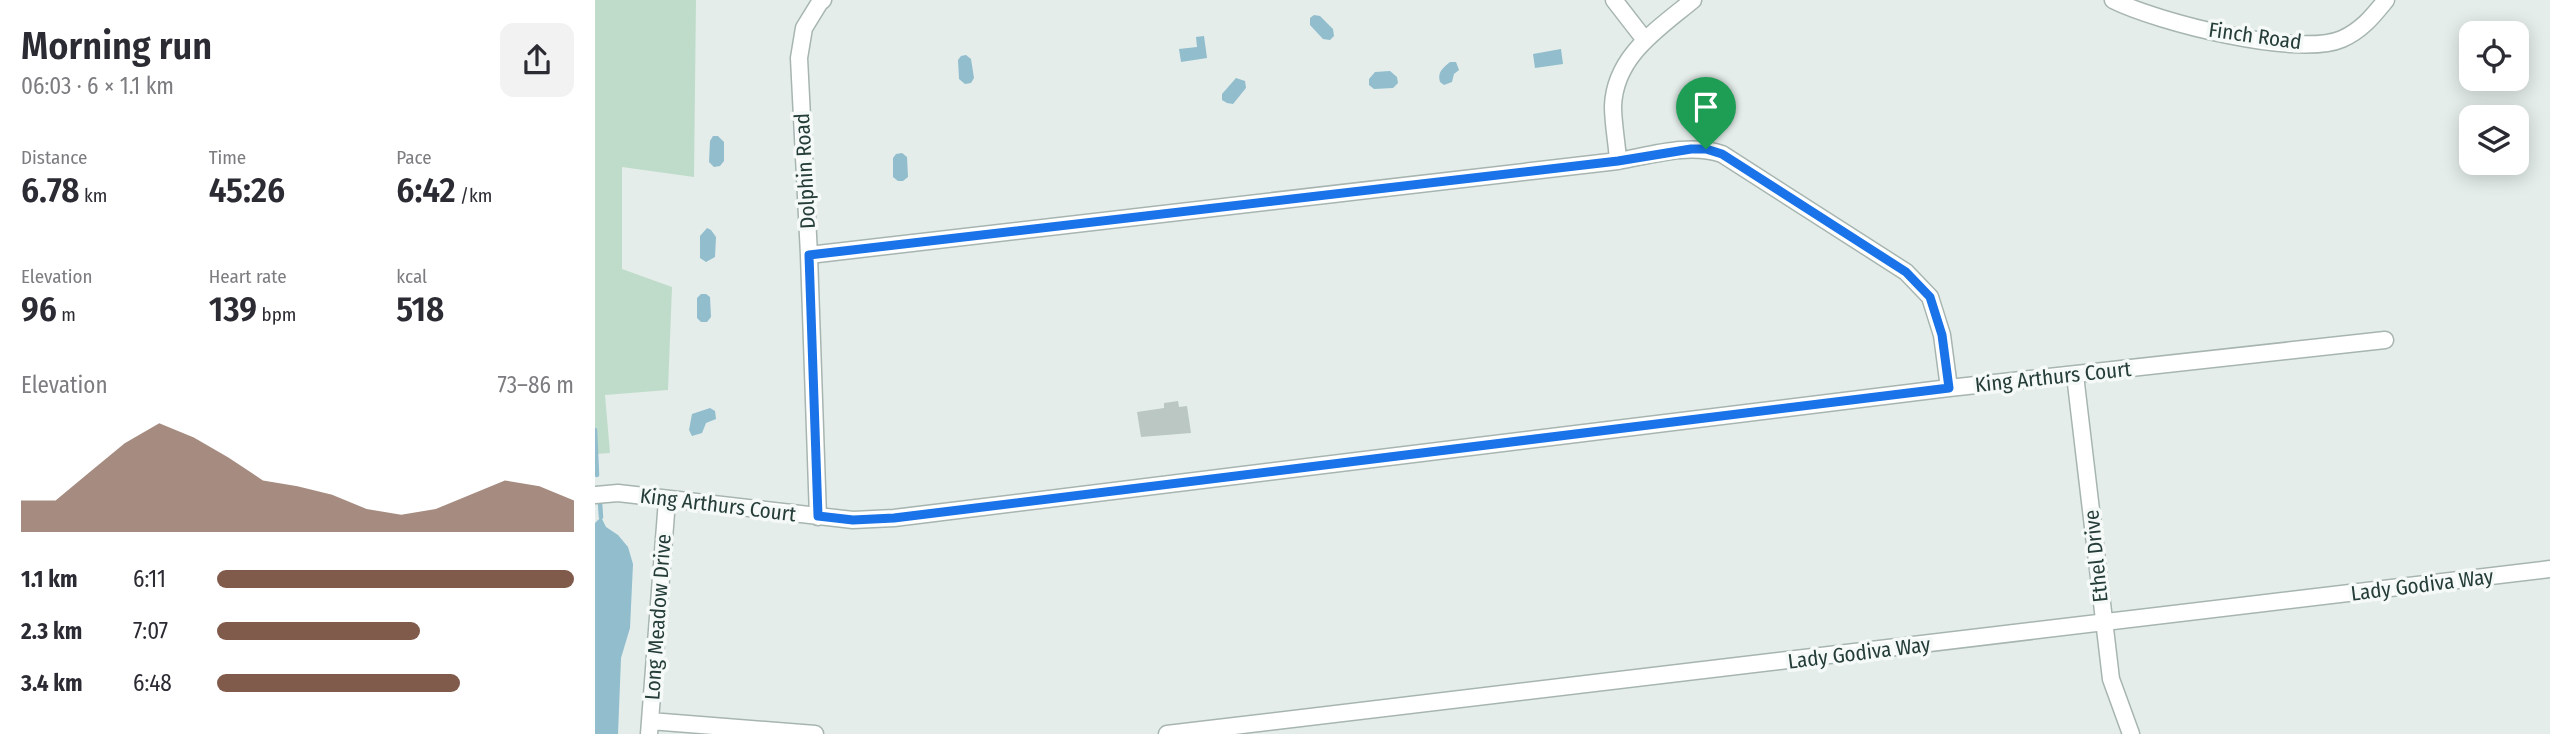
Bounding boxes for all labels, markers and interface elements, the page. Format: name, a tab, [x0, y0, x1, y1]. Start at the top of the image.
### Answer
street label: Finch Road	[2207, 17, 2303, 55]
map controls	[2459, 21, 2529, 175]
button: locate	[2459, 21, 2529, 91]
text: Morning run	[21, 23, 212, 69]
button: share	[500, 23, 574, 97]
text: 06:03 · 6 × 1.1 km	[21, 72, 174, 100]
pin	[1676, 77, 1736, 149]
icon: arrive	[1687, 88, 1725, 126]
button: layers	[2459, 105, 2529, 175]
street label: Dolphin Road	[789, 112, 821, 230]
text: Distance	[21, 146, 88, 169]
text: Time	[209, 146, 246, 169]
text: Pace	[396, 146, 432, 169]
text: 6.78	[21, 169, 79, 211]
text: 45:26	[209, 169, 285, 211]
text: 6:42	[396, 169, 456, 211]
text: km	[79, 184, 107, 207]
text: /km	[456, 184, 492, 207]
text: Elevation	[21, 265, 93, 288]
text: Heart rate	[209, 265, 287, 288]
text: kcal	[396, 265, 427, 288]
text: 96	[21, 288, 57, 330]
text: 139	[209, 288, 257, 330]
text: 518	[396, 288, 444, 330]
text: m	[57, 303, 76, 326]
text: bpm	[257, 303, 296, 326]
street label: King Arthurs Court	[1974, 356, 2133, 398]
text: Elevation	[21, 371, 108, 399]
text: 73–86 m	[498, 371, 574, 399]
street label: King Arthurs Court	[639, 483, 798, 527]
street label: Ethel Drive	[2078, 508, 2114, 604]
street label: Long Meadow Drive	[639, 533, 677, 701]
street label: Lady Godiva Way	[2349, 563, 2495, 607]
text: 1.1 km	[21, 565, 77, 593]
text: 6:11	[133, 565, 166, 593]
text: 2.3 km	[21, 617, 82, 645]
text: 7:07	[133, 617, 168, 645]
street label: Lady Godiva Way	[1786, 631, 1932, 675]
text: 3.4 km	[21, 669, 83, 697]
text: 6:48	[133, 669, 172, 697]

